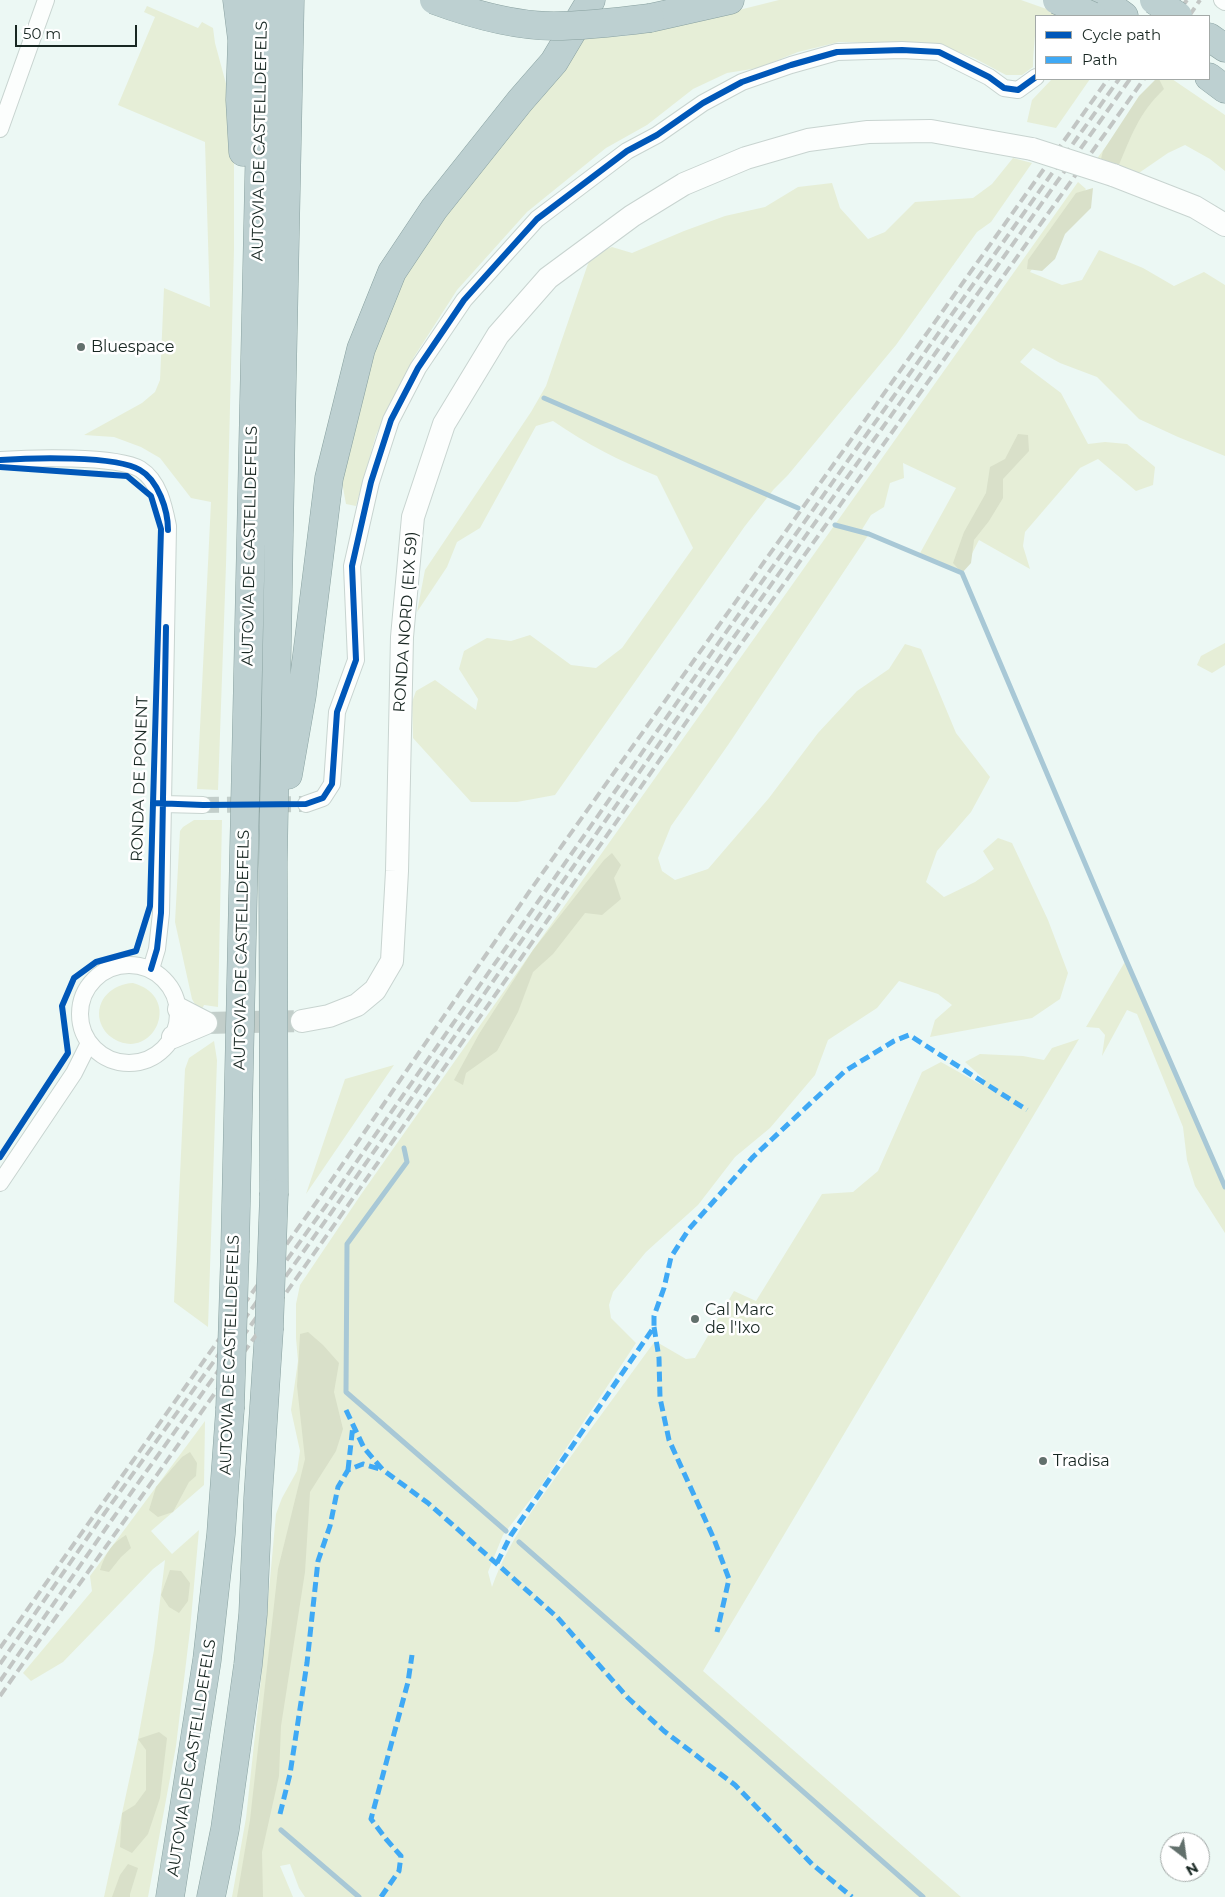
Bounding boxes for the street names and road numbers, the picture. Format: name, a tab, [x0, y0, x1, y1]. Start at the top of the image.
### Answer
street label: AUTOVIA DE CASTELLDEFELS	[248, 21, 272, 261]
street label: AUTOVIA DE CASTELLDEFELS	[238, 426, 262, 666]
street label: RONDA NORD (EIX 59)	[390, 531, 422, 713]
street label: RONDA DE PONENT	[128, 696, 152, 862]
street label: AUTOVIA DE CASTELLDEFELS	[230, 830, 254, 1070]
street label: AUTOVIA DE CASTELLDEFELS	[216, 1235, 244, 1475]
street label: AUTOVIA DE CASTELLDEFELS	[164, 1638, 220, 1878]

